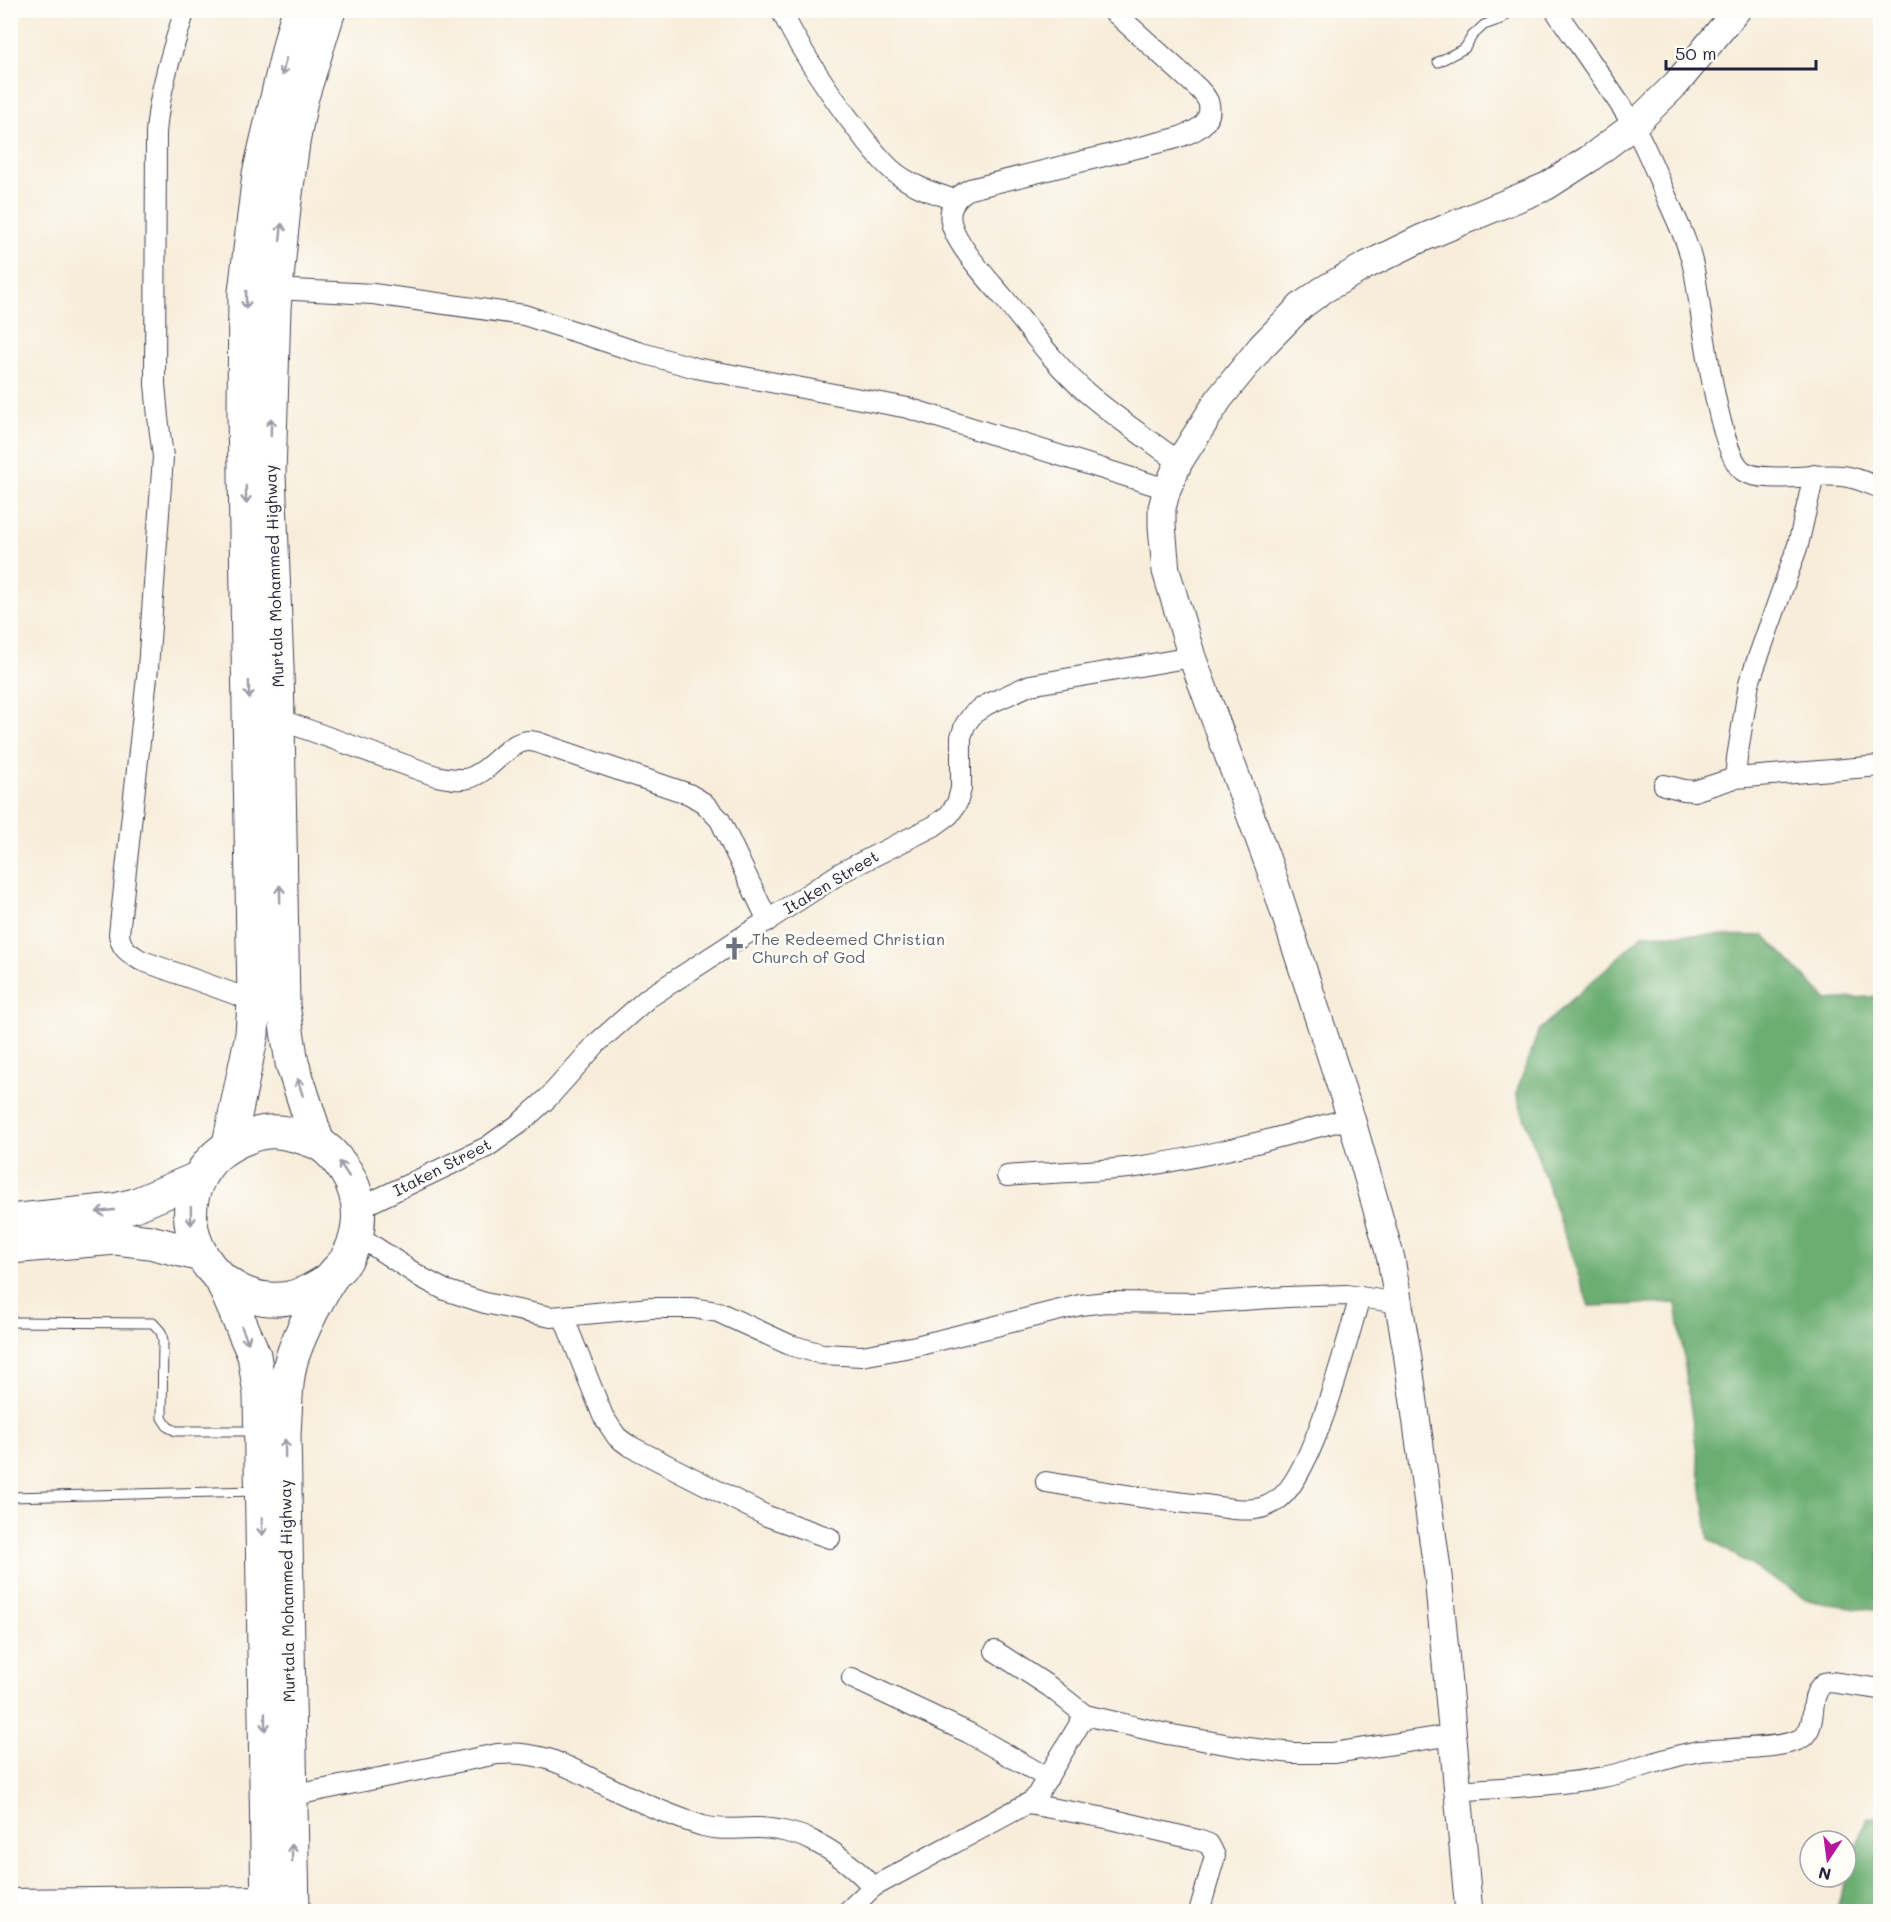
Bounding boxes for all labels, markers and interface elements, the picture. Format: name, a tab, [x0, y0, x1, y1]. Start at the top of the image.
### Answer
scale bar	[1666, 33, 1816, 71]
text: 50 m	[1675, 41, 1717, 65]
one-way arrow	[278, 57, 290, 76]
one-way arrow	[276, 223, 287, 242]
one-way arrow	[240, 290, 251, 310]
one-way arrow	[265, 417, 276, 437]
street label: Murtala Mohammed Highway	[259, 464, 288, 688]
one-way arrow	[240, 485, 252, 505]
one-way arrow	[243, 680, 255, 700]
street label: Itaken Street	[779, 845, 882, 918]
one-way arrow	[274, 885, 286, 905]
place label: The Redeemed Christian Church of God	[752, 928, 945, 967]
church icon: The Redeemed Christian Church of God	[721, 935, 747, 961]
one-way arrow	[294, 1078, 305, 1097]
street label: Itaken Street	[389, 1133, 494, 1200]
one-way arrow	[338, 1161, 350, 1178]
one-way arrow	[95, 1206, 115, 1217]
one-way arrow	[185, 1206, 197, 1226]
one-way arrow	[240, 1325, 252, 1343]
one-way arrow	[279, 1439, 290, 1459]
street label: Murtala Mohammed Highway	[274, 1479, 299, 1703]
one-way arrow	[256, 1517, 268, 1537]
one-way arrow	[260, 1712, 271, 1732]
north arrow	[1798, 1829, 1858, 1889]
one-way arrow	[286, 1844, 298, 1864]
text: N	[1816, 1863, 1833, 1886]

